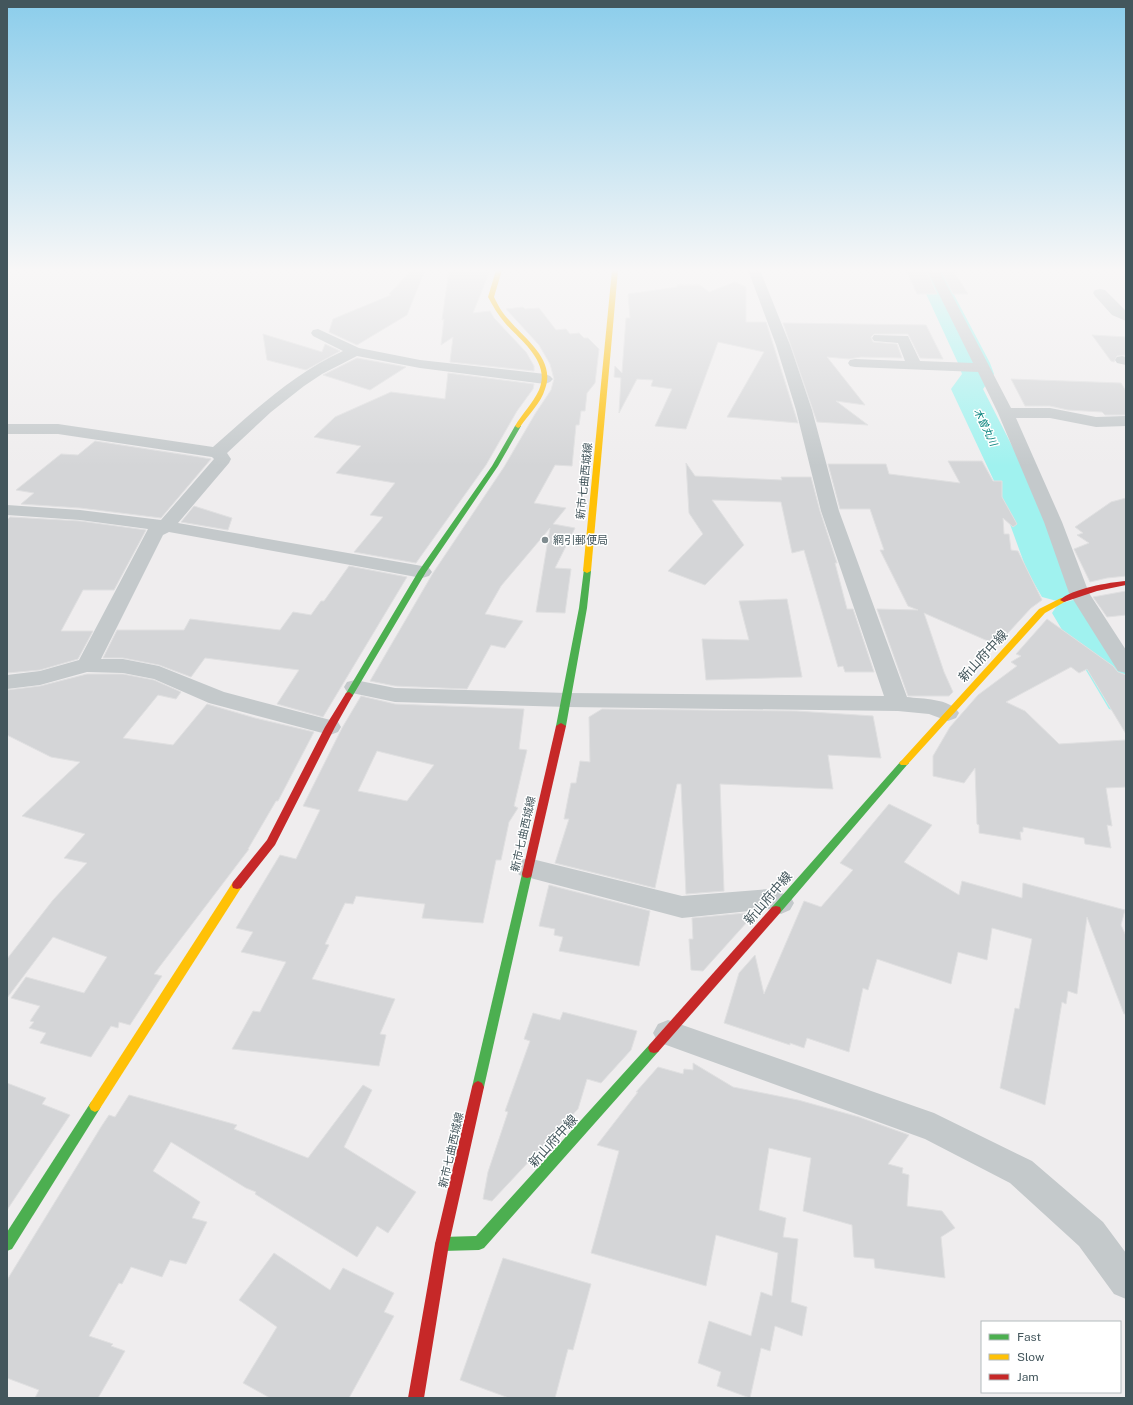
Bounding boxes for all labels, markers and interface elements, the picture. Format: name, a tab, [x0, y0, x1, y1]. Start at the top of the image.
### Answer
water label: 木曽丸川	[972, 406, 1001, 449]
street label: 新市七曲西城線	[574, 442, 594, 520]
place label: 網引郵便局	[553, 534, 608, 546]
marker: 網引郵便局	[540, 535, 550, 545]
street label: 新山府中線	[955, 627, 1011, 685]
street label: 新市七曲西城線	[508, 795, 538, 873]
street label: 新山府中線	[741, 869, 795, 927]
street label: 新市七曲西城線	[436, 1111, 466, 1189]
street label: 新山府中線	[526, 1112, 580, 1170]
legend	[981, 1321, 1121, 1393]
text: Fast	[1017, 1330, 1042, 1344]
text: Slow	[1017, 1350, 1045, 1364]
text: Jam	[1017, 1370, 1039, 1384]

